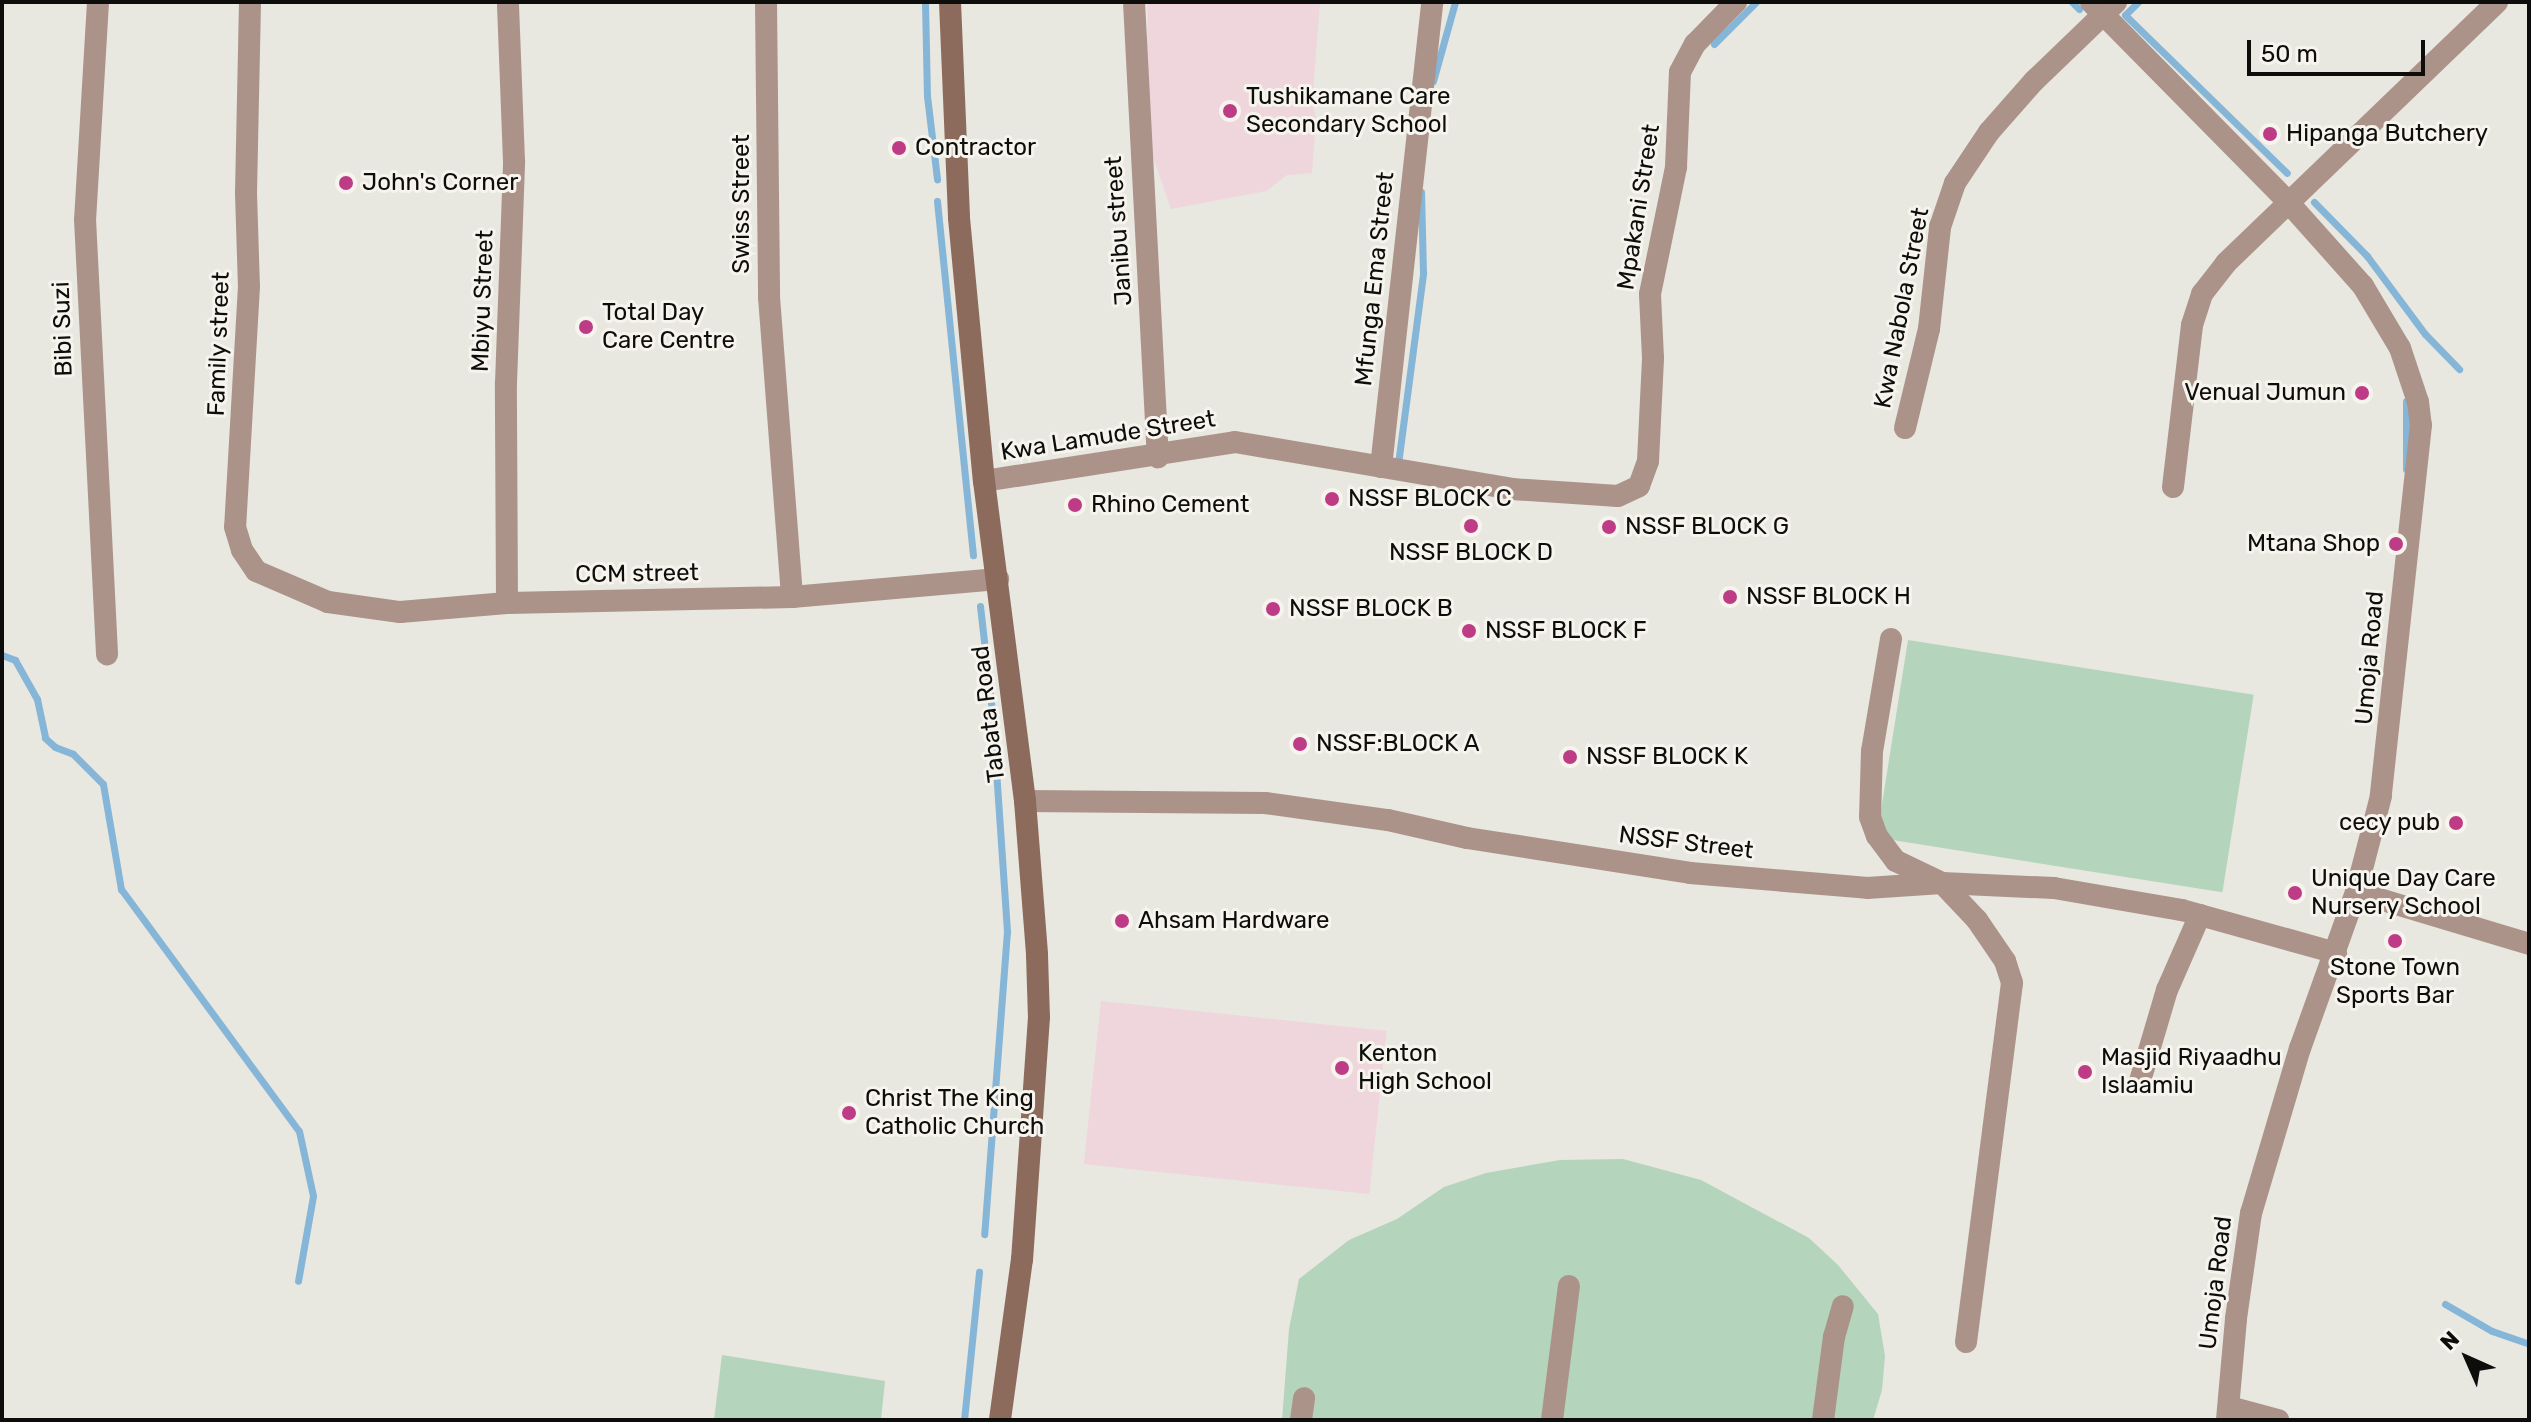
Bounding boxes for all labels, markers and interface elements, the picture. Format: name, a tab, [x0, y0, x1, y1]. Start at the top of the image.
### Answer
scale bar	[2251, 24, 2429, 74]
text: 50 m	[2261, 40, 2318, 68]
place label: Tushikamane Care Secondary School	[1246, 83, 1450, 139]
marker: Tushikamane Care Secondary School	[1221, 102, 1239, 120]
place label: Hipanga Butchery	[2286, 120, 2488, 148]
street label: Mpakani Street	[1612, 122, 1666, 292]
marker: Hipanga Butchery	[2261, 125, 2279, 143]
street label: Swiss Street	[728, 134, 756, 274]
place label: Contractor	[915, 134, 1036, 162]
marker: Contractor	[890, 139, 908, 157]
street label: Janibu street	[1099, 155, 1139, 307]
place label: John's Corner	[362, 169, 518, 197]
street label: Mfunga Ema Street	[1349, 171, 1401, 387]
marker: John's Corner	[337, 174, 355, 192]
street label: Kwa Nabola Street	[1868, 205, 1936, 411]
street label: Mbiyu Street	[466, 229, 500, 373]
street label: Family street	[202, 271, 236, 417]
street label: Bibi Suzi	[47, 281, 79, 377]
place label: Total Day Care Centre	[602, 299, 735, 355]
marker: Total Day Care Centre	[577, 318, 595, 336]
place label: Venual Jumun	[2184, 379, 2346, 407]
marker: Venual Jumun	[2353, 384, 2371, 402]
street label: Kwa Lamude Street	[999, 405, 1217, 467]
place label: NSSF BLOCK C	[1348, 485, 1512, 513]
marker: NSSF BLOCK C	[1323, 490, 1341, 508]
place label: Rhino Cement	[1091, 491, 1249, 519]
marker: Rhino Cement	[1066, 496, 1084, 514]
place label: NSSF BLOCK G	[1625, 513, 1790, 541]
marker: NSSF BLOCK D	[1462, 517, 1480, 535]
marker: NSSF BLOCK G	[1600, 518, 1618, 536]
place label: Mtana Shop	[2247, 530, 2380, 558]
marker: Mtana Shop	[2387, 535, 2405, 553]
place label: NSSF BLOCK D	[1389, 539, 1553, 567]
street label: CCM street	[575, 559, 699, 589]
place label: NSSF BLOCK H	[1746, 583, 1911, 611]
marker: NSSF BLOCK H	[1721, 588, 1739, 606]
street label: Umoja Road	[2350, 590, 2390, 726]
place label: NSSF BLOCK B	[1289, 595, 1453, 623]
marker: NSSF BLOCK B	[1264, 600, 1282, 618]
place label: NSSF BLOCK F	[1485, 617, 1647, 645]
marker: NSSF BLOCK F	[1460, 622, 1478, 640]
street label: Tabata Road	[966, 644, 1012, 784]
place label: NSSF:BLOCK A	[1316, 730, 1480, 758]
marker: NSSF:BLOCK A	[1291, 735, 1309, 753]
place label: NSSF BLOCK K	[1586, 743, 1749, 771]
marker: NSSF BLOCK K	[1561, 748, 1579, 766]
place label: cecy pub	[2338, 809, 2440, 837]
marker: cecy pub	[2447, 814, 2465, 832]
street label: NSSF Street	[1617, 820, 1755, 866]
place label: Unique Day Care Nursery School	[2311, 865, 2496, 921]
marker: Unique Day Care Nursery School	[2286, 884, 2304, 902]
place label: Ahsam Hardware	[1138, 907, 1329, 935]
marker: Ahsam Hardware	[1113, 912, 1131, 930]
marker: Stone Town Sports Bar	[2386, 932, 2404, 950]
place label: Stone Town Sports Bar	[2330, 954, 2460, 1010]
place label: Kenton High School	[1358, 1040, 1492, 1096]
place label: Masjid Riyaadhu Islaamiu	[2101, 1044, 2282, 1100]
marker: Kenton High School	[1333, 1059, 1351, 1077]
marker: Masjid Riyaadhu Islaamiu	[2076, 1063, 2094, 1081]
place label: Christ The King Catholic Church	[865, 1085, 1044, 1141]
marker: Christ The King Catholic Church	[840, 1104, 858, 1122]
street label: Umoja Road	[2194, 1215, 2238, 1351]
north arrow	[2427, 1318, 2507, 1398]
text: N	[2435, 1326, 2465, 1356]

